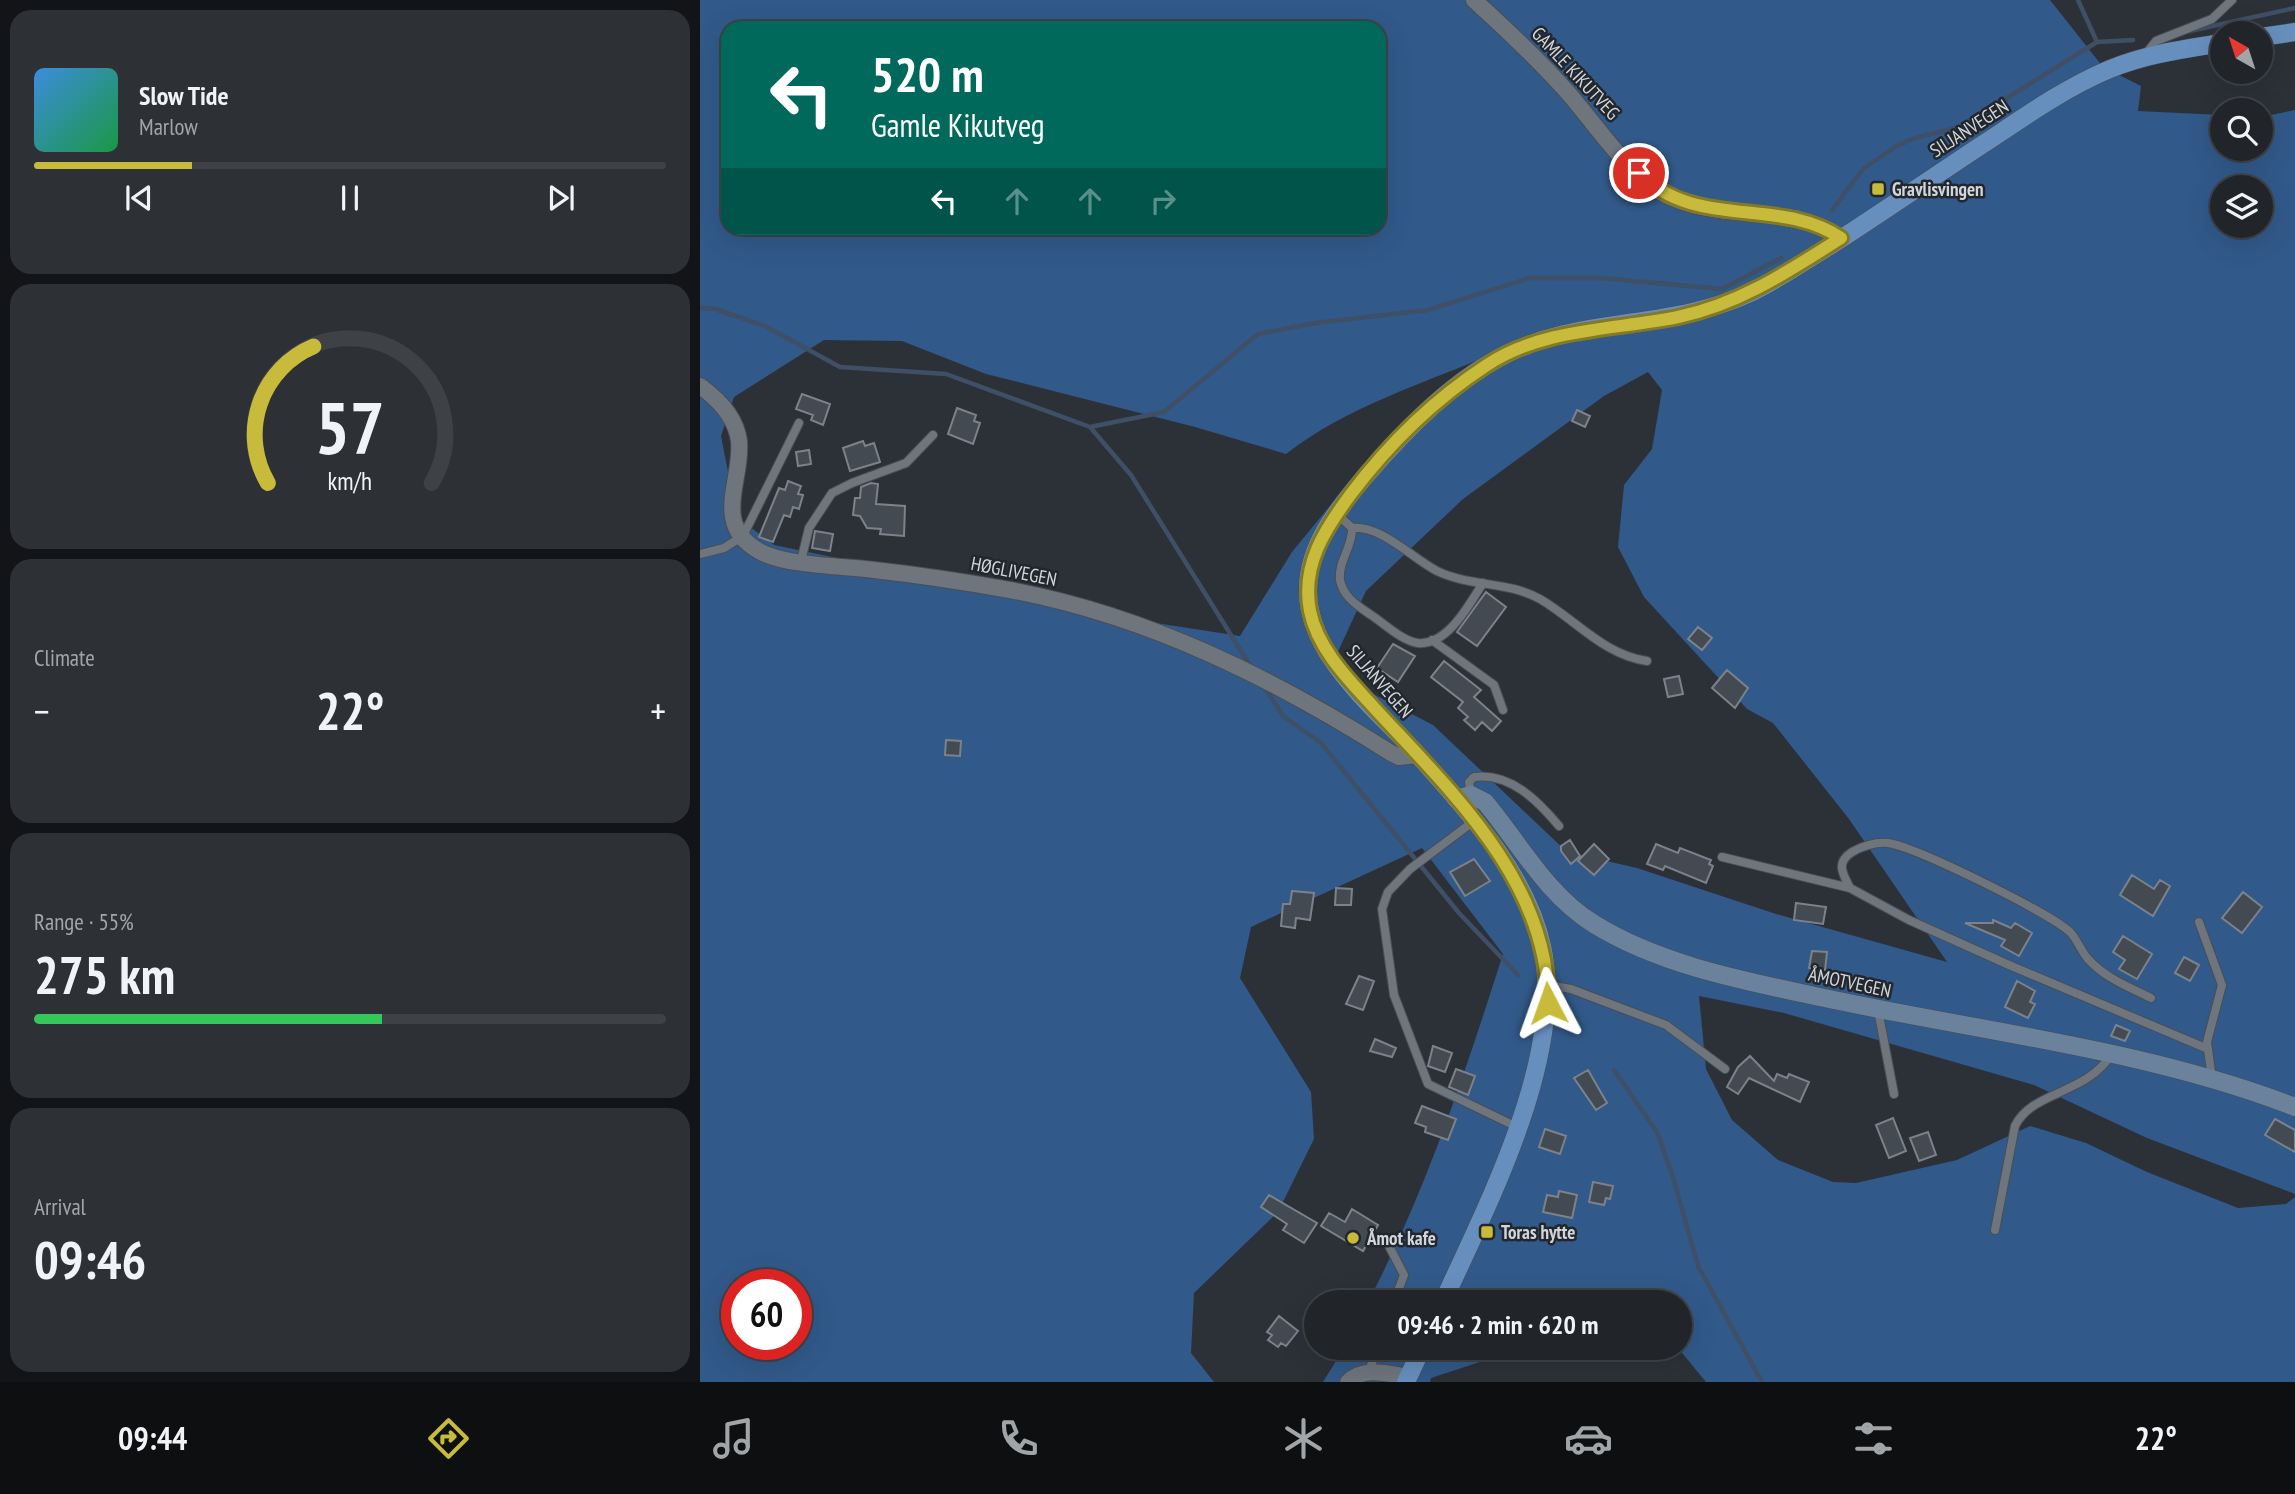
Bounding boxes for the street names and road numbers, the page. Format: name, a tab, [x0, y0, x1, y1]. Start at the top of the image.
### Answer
street label: GAMLE KIKUTVEG	[1527, 22, 1625, 124]
street label: SILJANVEGEN	[1925, 94, 2013, 162]
street label: HØGLIVEGEN	[969, 551, 1059, 591]
street label: SILJANVEGEN	[1342, 640, 1418, 722]
street label: ÅMOTVEGEN	[1806, 962, 1894, 1002]

